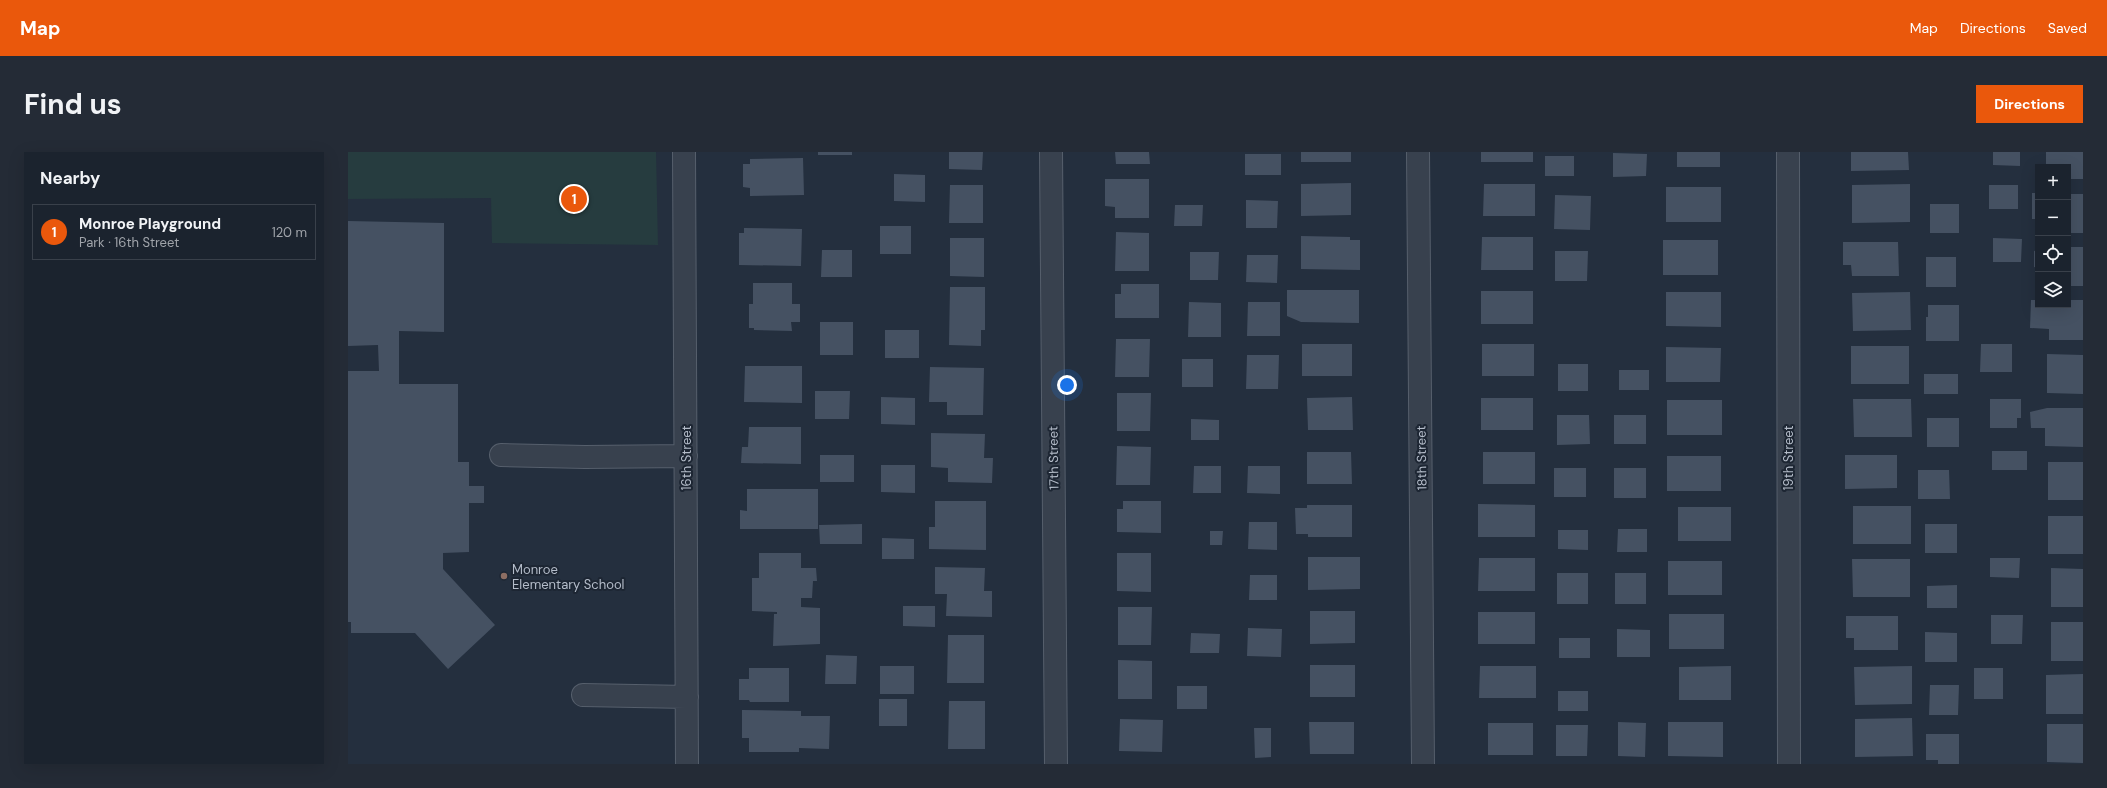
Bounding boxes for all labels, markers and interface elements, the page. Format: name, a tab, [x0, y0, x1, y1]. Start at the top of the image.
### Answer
text: Map	[20, 16, 60, 41]
text: Map	[1910, 19, 1938, 37]
text: Directions	[1960, 19, 2026, 37]
text: Saved	[2048, 19, 2087, 37]
button: Directions	[1976, 85, 2083, 123]
text: Find us	[24, 86, 122, 123]
map controls	[2035, 164, 2071, 308]
button: +	[2035, 164, 2071, 200]
text: Nearby	[40, 167, 100, 189]
pin: 1	[561, 184, 587, 214]
button: −	[2035, 200, 2071, 236]
text: Monroe Playground	[79, 214, 221, 234]
text: 1	[52, 224, 56, 241]
text: 120 m	[272, 224, 307, 241]
text: Park · 16th Street	[79, 234, 179, 251]
button: locate	[2035, 236, 2071, 272]
button: layers	[2035, 272, 2071, 308]
your location	[1057, 375, 1077, 395]
street label: 16th Street	[678, 425, 695, 491]
street label: 18th Street	[1412, 425, 1431, 491]
street label: 19th Street	[1780, 425, 1797, 491]
street label: 17th Street	[1044, 426, 1063, 490]
place label: Monroe Elementary School	[512, 561, 625, 593]
marker: Monroe Elementary School	[499, 571, 509, 581]

